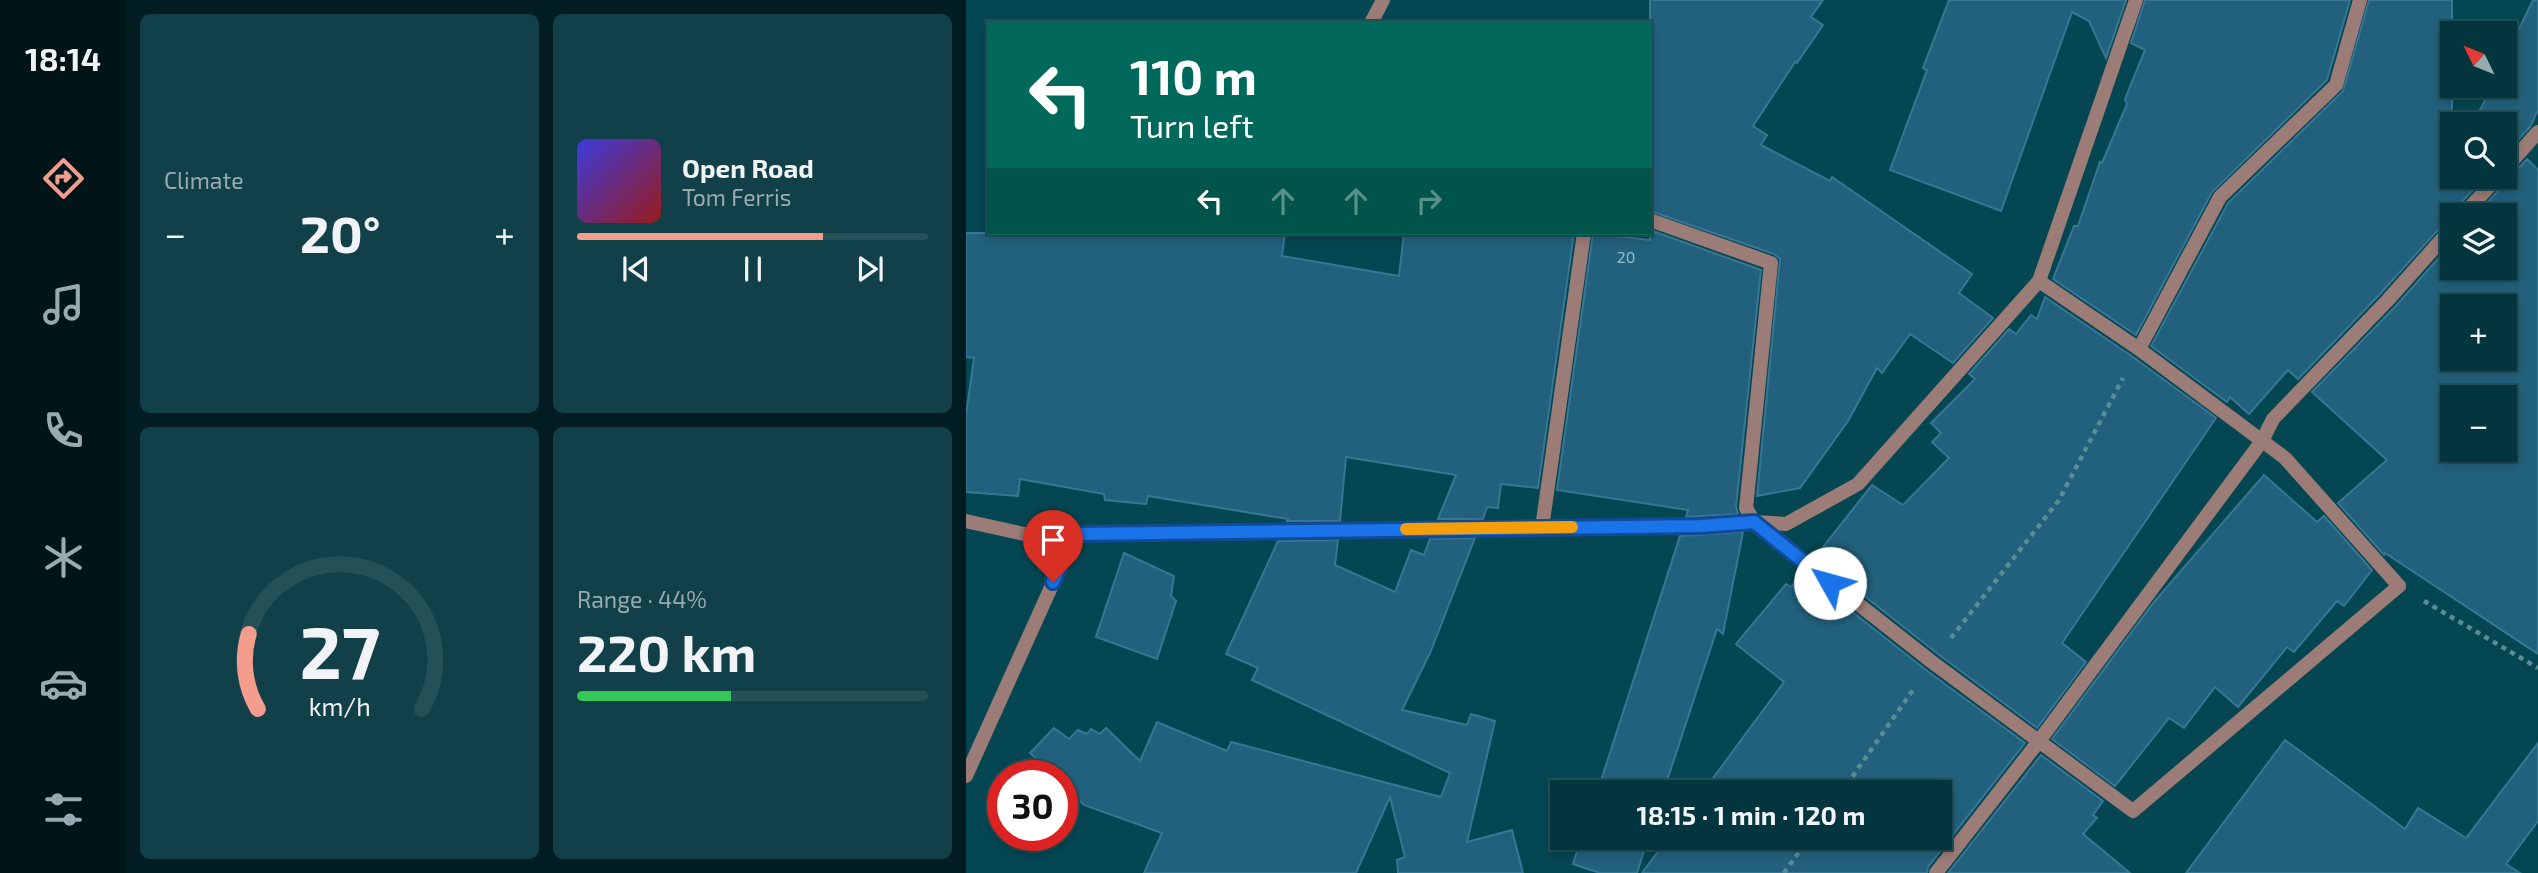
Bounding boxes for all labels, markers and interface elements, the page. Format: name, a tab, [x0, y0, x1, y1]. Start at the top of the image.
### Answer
north arrow	[2440, 21, 2516, 98]
map controls	[2440, 21, 2517, 462]
text: 18:14	[25, 39, 101, 77]
text: 110 m	[1130, 46, 1257, 105]
icon: left	[1015, 49, 1106, 140]
text: Turn left	[1130, 106, 1254, 144]
button: search	[2440, 112, 2517, 189]
text: Open Road	[682, 152, 814, 183]
icon: directions	[39, 154, 88, 203]
text: Climate	[164, 166, 244, 194]
icon: left	[1191, 182, 1229, 220]
icon: ahead	[1264, 182, 1302, 220]
icon: ahead	[1337, 182, 1375, 220]
icon: right	[1410, 182, 1448, 220]
text: Tom Ferris	[682, 183, 791, 211]
text: 20°	[300, 201, 381, 263]
button: layers	[2440, 203, 2517, 280]
text: −	[164, 210, 186, 256]
text: +	[494, 210, 515, 256]
house number: 20	[1617, 247, 1635, 266]
icon: previous	[617, 250, 655, 288]
icon: pause	[734, 250, 772, 288]
icon: next	[851, 250, 889, 288]
icon: music	[39, 280, 88, 329]
button: +	[2440, 294, 2517, 371]
button: −	[2440, 385, 2517, 462]
icon: phone	[39, 406, 88, 455]
pin	[1023, 510, 1083, 582]
icon: arrive	[1034, 521, 1072, 559]
icon: climate	[39, 533, 88, 582]
position arrow	[1793, 546, 1867, 620]
text: Range · 44%	[577, 585, 707, 613]
text: 27	[299, 606, 380, 694]
text: 220 km	[577, 620, 756, 682]
icon: car	[39, 659, 88, 708]
text: km/h	[308, 691, 371, 721]
speed limit sign: 30	[987, 760, 1078, 851]
icon: filters	[39, 785, 88, 834]
text: 18:15 · 1 min · 120 m	[1636, 799, 1866, 830]

